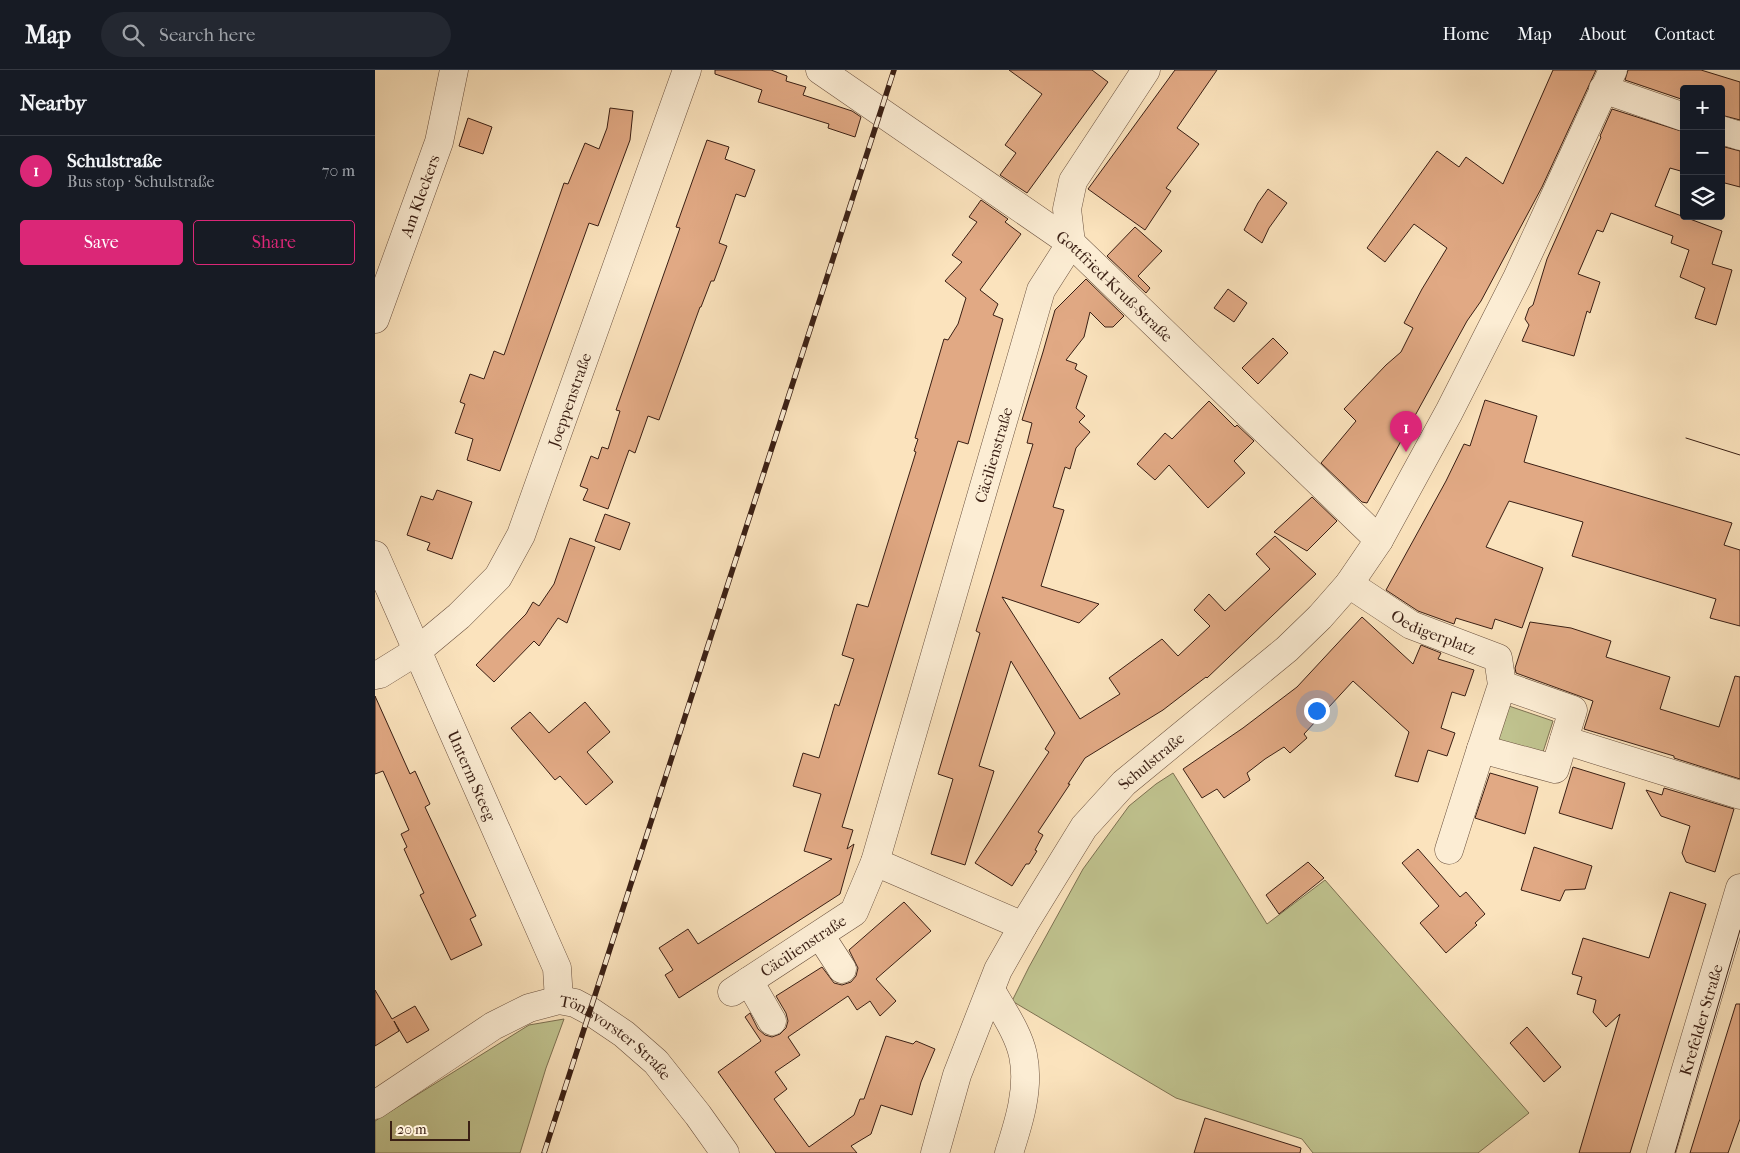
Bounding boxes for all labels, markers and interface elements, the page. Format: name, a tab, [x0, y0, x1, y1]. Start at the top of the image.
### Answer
search box	[101, 12, 451, 57]
text: Map	[25, 21, 71, 49]
icon: search	[119, 21, 147, 49]
text: Search here	[159, 24, 255, 46]
text: Home	[1442, 24, 1489, 45]
text: Map	[1517, 24, 1552, 45]
text: About	[1580, 24, 1626, 45]
text: Contact	[1654, 24, 1715, 45]
map controls	[1680, 85, 1725, 220]
button: +	[1680, 85, 1725, 130]
text: Nearby	[20, 91, 86, 115]
button: −	[1680, 130, 1725, 175]
text: Schulstraße	[67, 150, 162, 172]
street label: Am Kleckers	[396, 152, 444, 241]
text: 1	[33, 161, 39, 180]
text: 70 m	[322, 161, 355, 180]
text: Bus stop · Schulstraße	[67, 172, 214, 191]
button: layers	[1680, 175, 1725, 220]
button: Save	[20, 220, 183, 265]
button: Share	[193, 220, 355, 265]
street label: Gottfried-Kruß-Straße	[1052, 227, 1177, 346]
street label: Joeppenstraße	[544, 350, 595, 452]
street label: Cäcilienstraße	[971, 405, 1017, 505]
pin: 1	[1390, 411, 1422, 452]
street label: Oedigerplatz	[1387, 605, 1479, 659]
your location	[1304, 698, 1330, 724]
street label: Unterm Steeg	[443, 727, 500, 824]
street label: Schulstraße	[1114, 728, 1188, 794]
street label: Cäcilienstraße	[757, 911, 850, 981]
street label: Krefelder Straße	[1676, 962, 1727, 1078]
street label: Tönisvorster Straße	[558, 991, 675, 1084]
scale bar	[390, 1118, 470, 1141]
text: 20 m	[397, 1121, 427, 1138]

